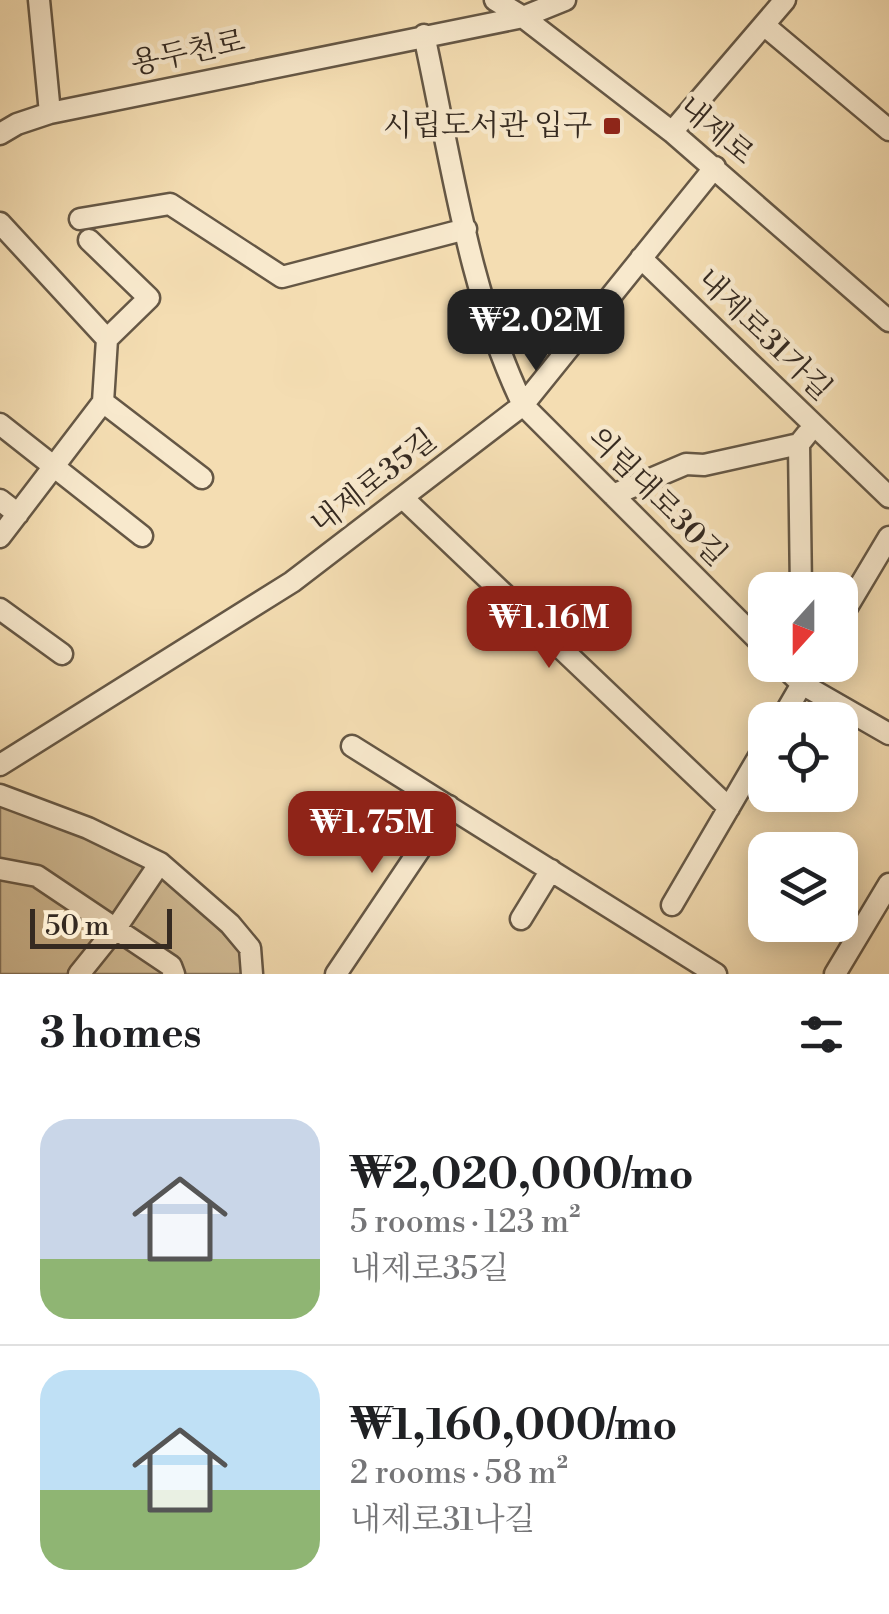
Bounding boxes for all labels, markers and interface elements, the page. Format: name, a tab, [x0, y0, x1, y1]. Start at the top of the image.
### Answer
street label: 용두천로	[127, 22, 249, 84]
street label: 내제로	[670, 88, 762, 174]
place label: 시립도서관 입구	[383, 107, 592, 145]
marker: 시립도서관 입구	[601, 115, 623, 137]
street label: 내제로31가길	[688, 261, 840, 409]
pin: ₩2.02M	[455, 289, 617, 374]
text: ₩2.02M	[469, 301, 603, 341]
street label: 의림대로30길	[579, 419, 735, 575]
street label: 내제로35길	[304, 421, 444, 543]
north arrow	[748, 572, 858, 682]
map controls	[748, 572, 858, 942]
pin: ₩1.16M	[468, 586, 630, 671]
text: ₩1.16M	[489, 598, 609, 638]
button: locate	[748, 702, 858, 812]
pin: ₩1.75M	[291, 791, 453, 876]
text: ₩1.75M	[310, 803, 434, 843]
button: layers	[748, 832, 858, 942]
scale bar	[30, 904, 172, 948]
text: 50 m	[45, 909, 109, 944]
icon: filters	[794, 1007, 849, 1062]
text: 3 homes	[40, 1008, 202, 1061]
text: ₩2,020,000/mo	[350, 1149, 693, 1202]
icon: home	[120, 1159, 240, 1279]
text: 5 rooms · 123 m²	[350, 1202, 580, 1242]
text: 내제로35길	[350, 1249, 509, 1289]
text: ₩1,160,000/mo	[350, 1400, 677, 1453]
icon: home	[120, 1410, 240, 1530]
text: 2 rooms · 58 m²	[350, 1453, 568, 1493]
text: 내제로31나길	[350, 1500, 535, 1540]

